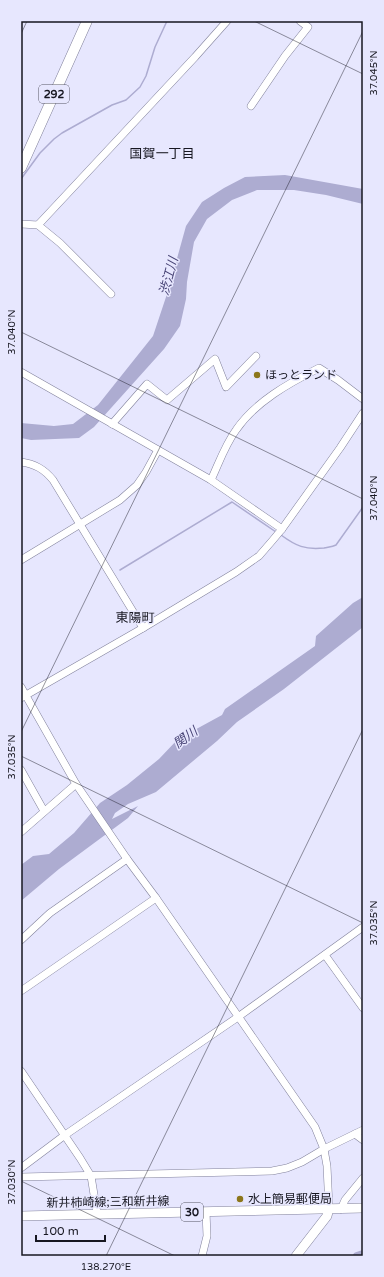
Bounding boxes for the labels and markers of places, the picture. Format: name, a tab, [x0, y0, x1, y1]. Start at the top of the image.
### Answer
place label: ほっとランド	[265, 368, 337, 382]
marker: ほっとランド	[252, 370, 262, 380]
place label: 水上簡易郵便局	[248, 1192, 332, 1206]
marker: 水上簡易郵便局	[235, 1194, 245, 1204]

